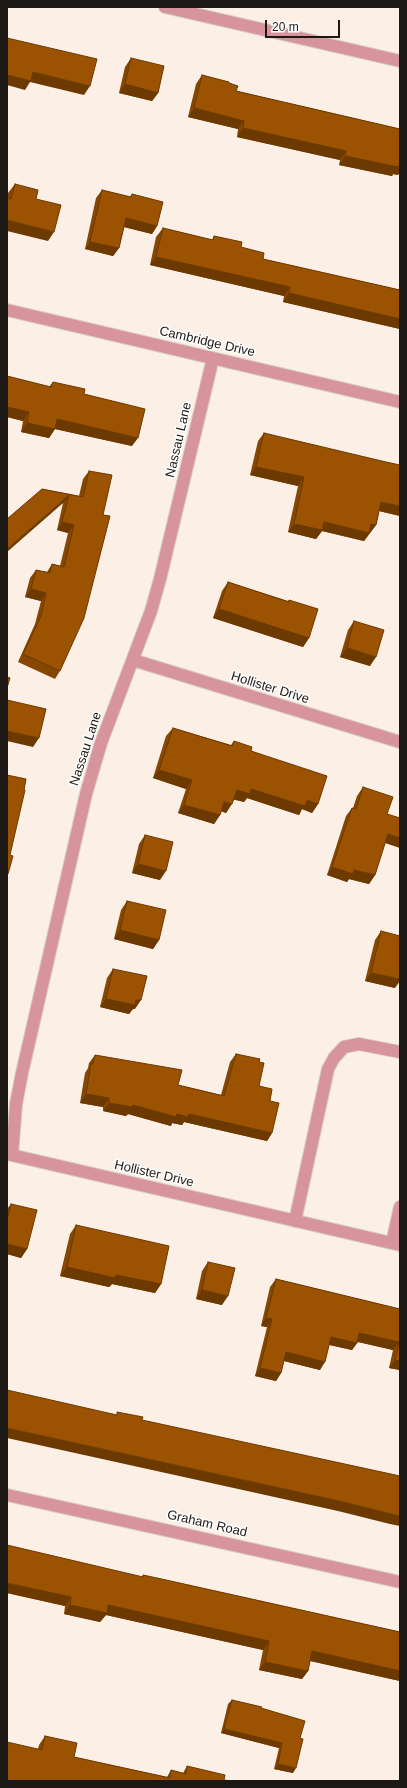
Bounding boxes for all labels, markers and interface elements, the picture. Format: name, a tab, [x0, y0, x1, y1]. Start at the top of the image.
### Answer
scale bar	[267, 12, 342, 38]
text: 20 m	[272, 20, 299, 34]
street label: Cambridge Drive	[158, 323, 256, 361]
street label: Nassau Lane	[163, 401, 195, 479]
street label: Hollister Drive	[229, 669, 311, 707]
street label: Nassau Lane	[67, 710, 105, 788]
street label: Hollister Drive	[113, 1157, 195, 1191]
street label: Graham Road	[165, 1507, 249, 1541]

